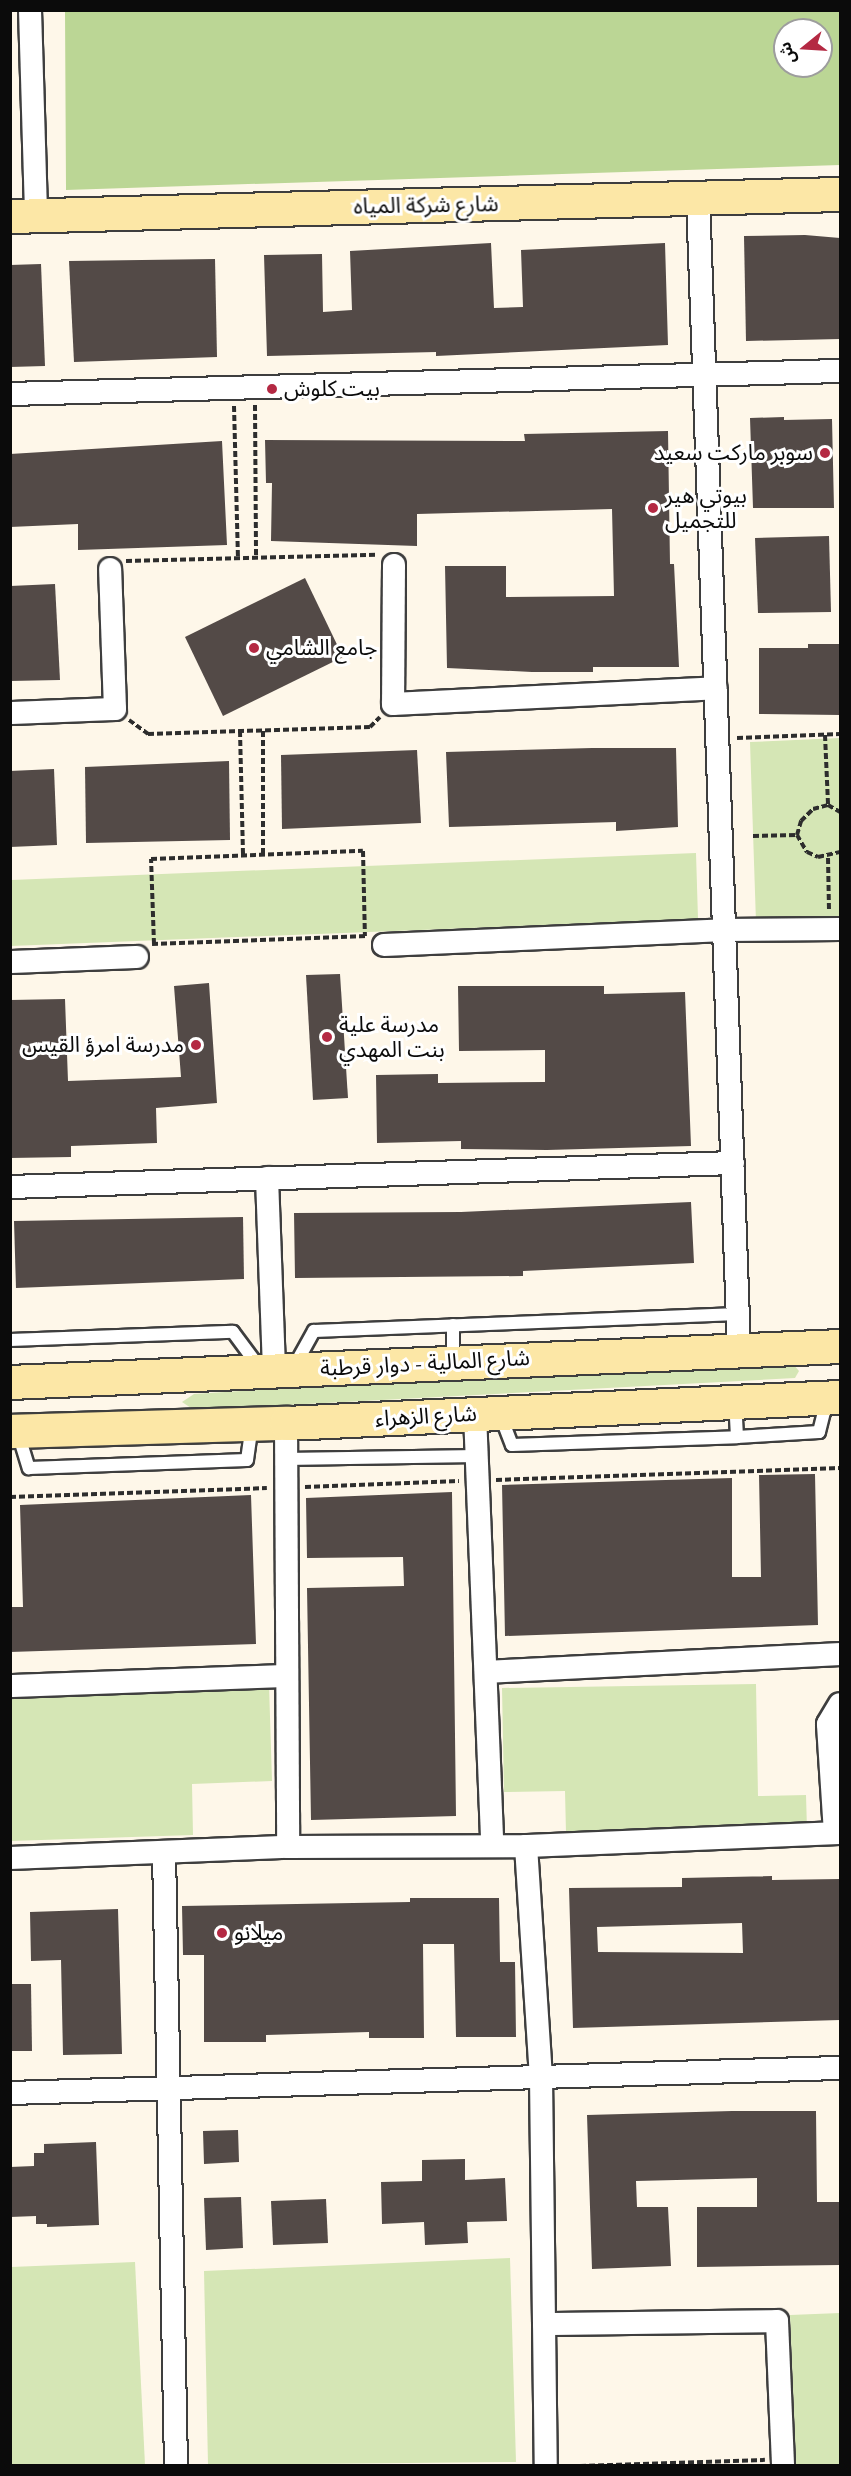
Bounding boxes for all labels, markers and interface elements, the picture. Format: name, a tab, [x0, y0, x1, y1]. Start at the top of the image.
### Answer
north arrow	[773, 18, 833, 78]
text: ش	[775, 40, 800, 66]
street label: شارع شركة المياه	[353, 191, 499, 219]
place label: بيت كلوش	[284, 376, 380, 402]
marker: بيت كلوش	[265, 382, 279, 396]
place label: سوبر ماركت سعيد	[654, 440, 813, 466]
marker: سوبر ماركت سعيد	[818, 446, 832, 460]
place label: بيوتي هير للتجميل	[665, 482, 747, 534]
marker: بيوتي هير للتجميل	[646, 501, 660, 515]
place label: جامع الشامي	[266, 635, 377, 661]
marker: جامع الشامي	[247, 641, 261, 655]
place label: مدرسة علية بنت المهدي	[339, 1011, 445, 1062]
marker: مدرسة علية بنت المهدي	[320, 1030, 334, 1044]
place label: مدرسة امرؤ القيس	[22, 1032, 184, 1058]
marker: مدرسة امرؤ القيس	[189, 1038, 203, 1052]
street label: شارع المالية - دوار قرطبة	[320, 1344, 530, 1382]
street label: شارع الزهراء	[375, 1400, 477, 1432]
place label: ميلانو	[234, 1920, 283, 1946]
marker: ميلانو	[215, 1926, 229, 1940]

